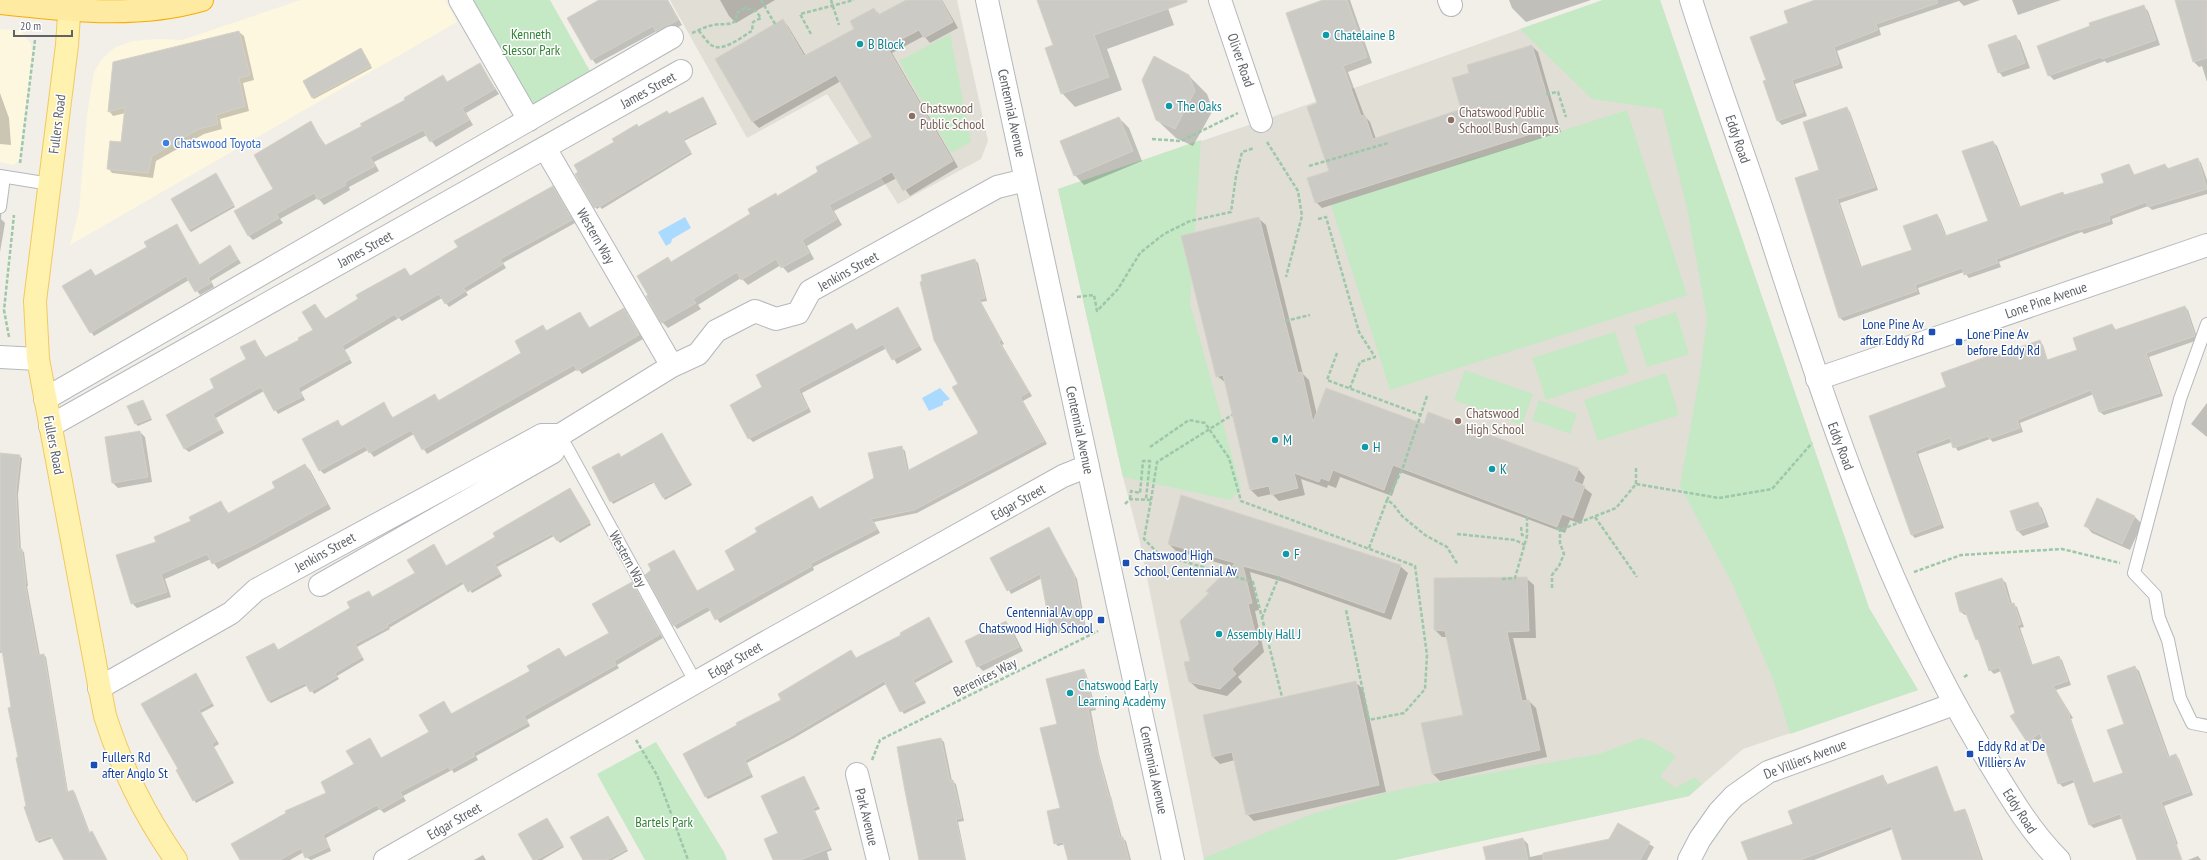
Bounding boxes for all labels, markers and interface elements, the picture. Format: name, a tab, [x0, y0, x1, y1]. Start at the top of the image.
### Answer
scale bar	[14, 12, 72, 38]
text: 20 m	[20, 18, 41, 33]
park label: Kenneth Slessor Park	[502, 25, 561, 59]
place label: Chatelaine B	[1334, 26, 1395, 44]
marker: Chatelaine B	[1321, 30, 1331, 40]
street label: Oliver Road	[1223, 31, 1259, 89]
place label: B Block	[868, 35, 904, 53]
marker: B Block	[855, 39, 865, 49]
street label: James Street	[616, 67, 679, 113]
street label: Centennial Avenue	[994, 67, 1030, 159]
street label: Fullers Road	[44, 93, 70, 155]
place label: The Oaks	[1177, 97, 1222, 115]
place label: Chatswood Public School	[920, 99, 985, 133]
marker: The Oaks	[1164, 101, 1174, 111]
place label: Chatswood Public School Bush Campus	[1459, 103, 1559, 137]
marker: Chatswood Public School	[907, 111, 917, 121]
street label: Eddy Road	[1721, 113, 1755, 165]
marker: Chatswood Public School Bush Campus	[1446, 115, 1456, 125]
place label: Chatswood Toyota	[174, 134, 261, 152]
marker: Chatswood Toyota	[161, 138, 171, 148]
street label: Western Way	[573, 205, 620, 268]
street label: James Street	[333, 226, 396, 272]
street label: Jenkins Street	[814, 247, 882, 296]
street label: Lone Pine Avenue	[2003, 278, 2090, 322]
place label: Lone Pine Av after Eddy Rd	[1860, 315, 1925, 349]
place label: Lone Pine Av before Eddy Rd	[1967, 325, 2040, 359]
marker: Lone Pine Av after Eddy Rd	[1927, 327, 1937, 337]
marker: Lone Pine Av before Eddy Rd	[1954, 337, 1964, 347]
street label: Centennial Avenue	[1062, 384, 1098, 476]
place label: Chatswood High School	[1466, 404, 1525, 438]
street label: Fullers Road	[39, 414, 69, 476]
marker: Chatswood High School	[1453, 416, 1463, 426]
street label: Eddy Road	[1824, 420, 1858, 472]
place label: M	[1283, 431, 1292, 449]
marker: M	[1270, 435, 1280, 445]
place label: H	[1373, 438, 1381, 456]
marker: H	[1360, 442, 1370, 452]
place label: K	[1500, 460, 1507, 478]
marker: K	[1487, 464, 1497, 474]
street label: Edgar Street	[988, 480, 1049, 524]
street label: Jenkins Street	[291, 528, 359, 577]
street label: Western Way	[605, 528, 651, 591]
place label: F	[1294, 545, 1300, 563]
place label: Chatswood High School, Centennial Av	[1134, 546, 1238, 580]
marker: F	[1281, 549, 1291, 559]
marker: Chatswood High School, Centennial Av	[1121, 558, 1131, 568]
place label: Centennial Av opp Chatswood High School	[979, 603, 1094, 637]
marker: Centennial Av opp Chatswood High School	[1096, 615, 1106, 625]
place label: Assembly Hall J	[1227, 625, 1301, 643]
marker: Assembly Hall J	[1214, 629, 1224, 639]
street label: Edgar Street	[705, 637, 765, 683]
street label: Berenices Way	[950, 653, 1020, 701]
place label: Chatswood Early Learning Academy	[1078, 676, 1166, 710]
marker: Chatswood Early Learning Academy	[1065, 688, 1075, 698]
street label: Centennial Avenue	[1136, 724, 1172, 816]
street label: De Villiers Avenue	[1761, 735, 1849, 783]
place label: Eddy Rd at De Villiers Av	[1977, 737, 2045, 771]
place label: Fullers Rd after Anglo St	[102, 748, 168, 782]
marker: Eddy Rd at De Villiers Av	[1965, 749, 1975, 759]
marker: Fullers Rd after Anglo St	[89, 760, 99, 770]
street label: Eddy Road	[1999, 785, 2041, 837]
street label: Park Avenue	[851, 786, 883, 848]
street label: Edgar Street	[424, 798, 484, 844]
park label: Bartels Park	[635, 813, 693, 831]

